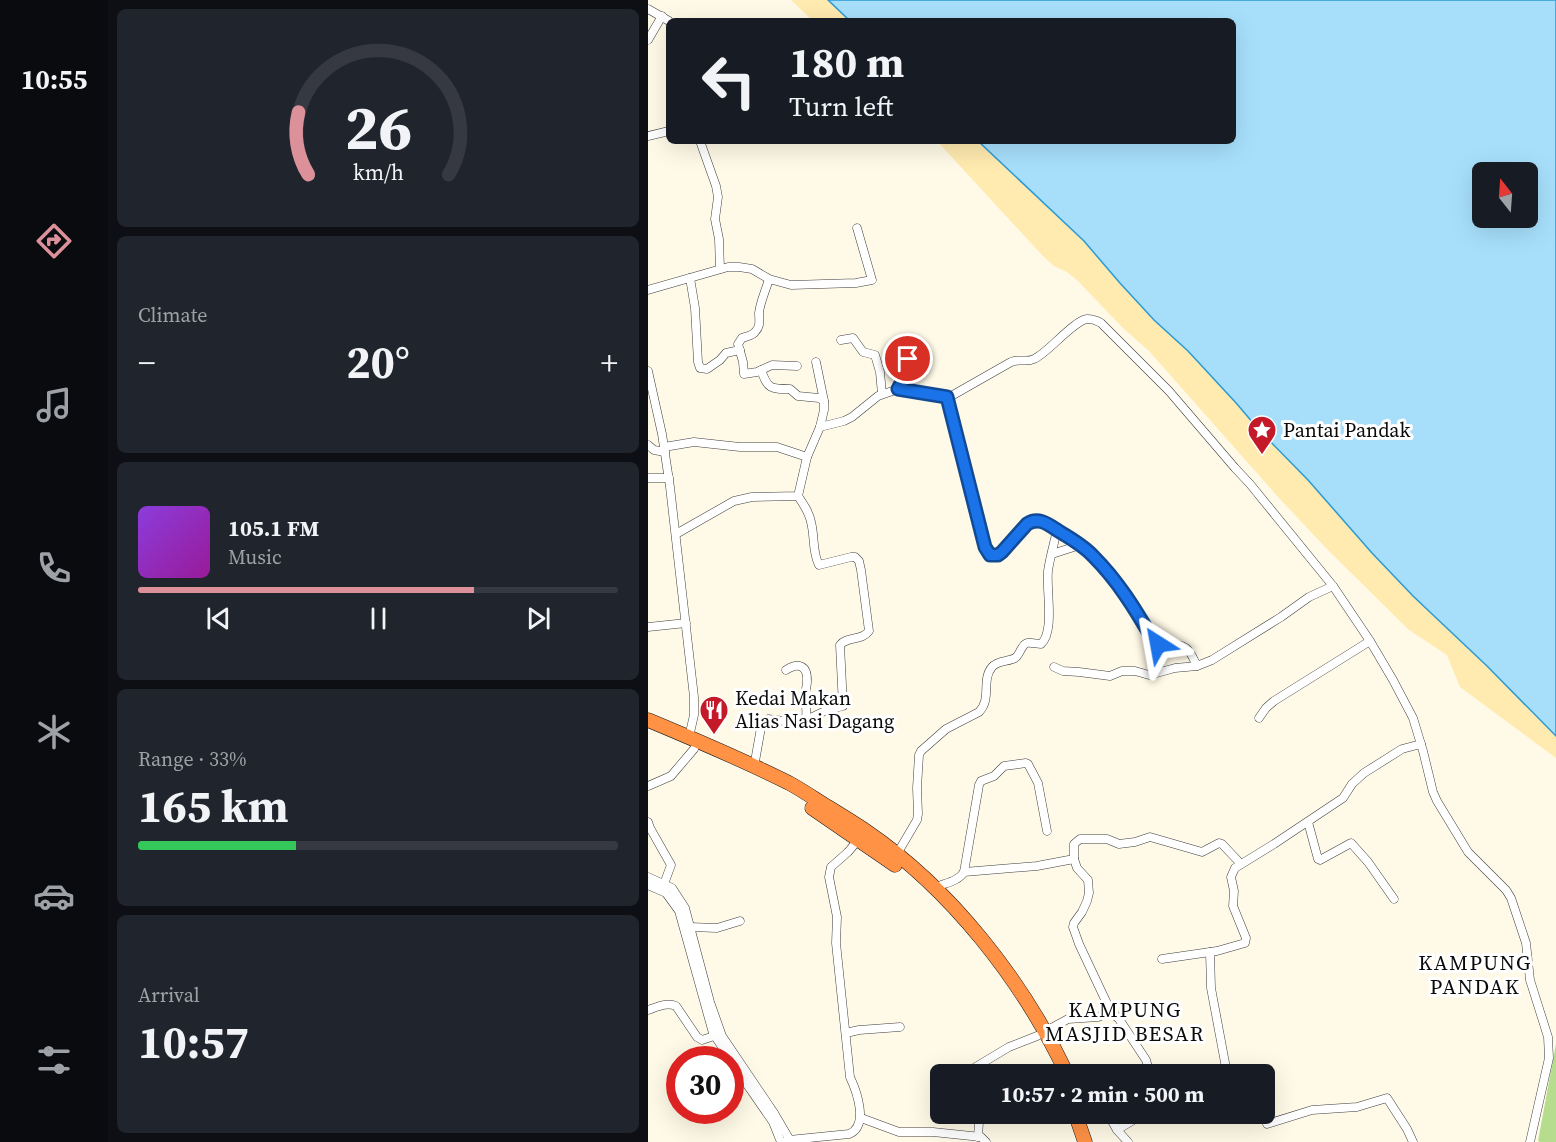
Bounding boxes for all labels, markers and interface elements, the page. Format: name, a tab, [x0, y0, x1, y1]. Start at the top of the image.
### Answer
text: 180 m	[789, 33, 904, 91]
icon: left	[690, 42, 768, 120]
text: 10:55	[21, 61, 87, 98]
text: 26	[344, 84, 412, 170]
text: Turn left	[789, 88, 893, 125]
text: km/h	[352, 158, 404, 187]
north arrow	[1472, 162, 1538, 228]
map controls	[1472, 162, 1538, 228]
icon: directions	[33, 220, 75, 262]
text: Climate	[138, 301, 207, 329]
text: 20°	[346, 331, 410, 393]
pin	[882, 333, 933, 384]
text: −	[138, 340, 156, 385]
text: +	[600, 340, 618, 385]
icon: arrive	[891, 342, 924, 375]
icon: music	[33, 384, 75, 426]
place icon: Pantai Pandak	[1246, 414, 1278, 456]
place label: Pantai Pandak	[1283, 416, 1410, 444]
text: 105.1 FM	[228, 513, 319, 543]
text: Music	[228, 543, 282, 571]
icon: phone	[33, 547, 75, 589]
icon: previous	[202, 602, 235, 635]
icon: pause	[362, 602, 395, 635]
icon: next	[522, 602, 555, 635]
position arrow	[1126, 612, 1190, 676]
place label: Kedai Makan Alias Nasi Dagang	[735, 684, 894, 735]
restaurant icon: Kedai Makan Alias Nasi Dagang	[698, 694, 730, 736]
icon: climate	[33, 711, 75, 753]
text: Range · 33%	[138, 745, 247, 773]
text: 165 km	[138, 775, 289, 837]
icon: car	[33, 875, 75, 917]
district label: KAMPUNG PANDAK	[1418, 948, 1532, 1001]
text: Arrival	[138, 981, 200, 1009]
district label: KAMPUNG MASJID BESAR	[1045, 995, 1205, 1048]
text: 10:57	[138, 1011, 249, 1073]
icon: filters	[33, 1039, 75, 1081]
speed limit sign: 30	[666, 1046, 744, 1124]
text: 10:57 · 2 min · 500 m	[1001, 1079, 1204, 1109]

